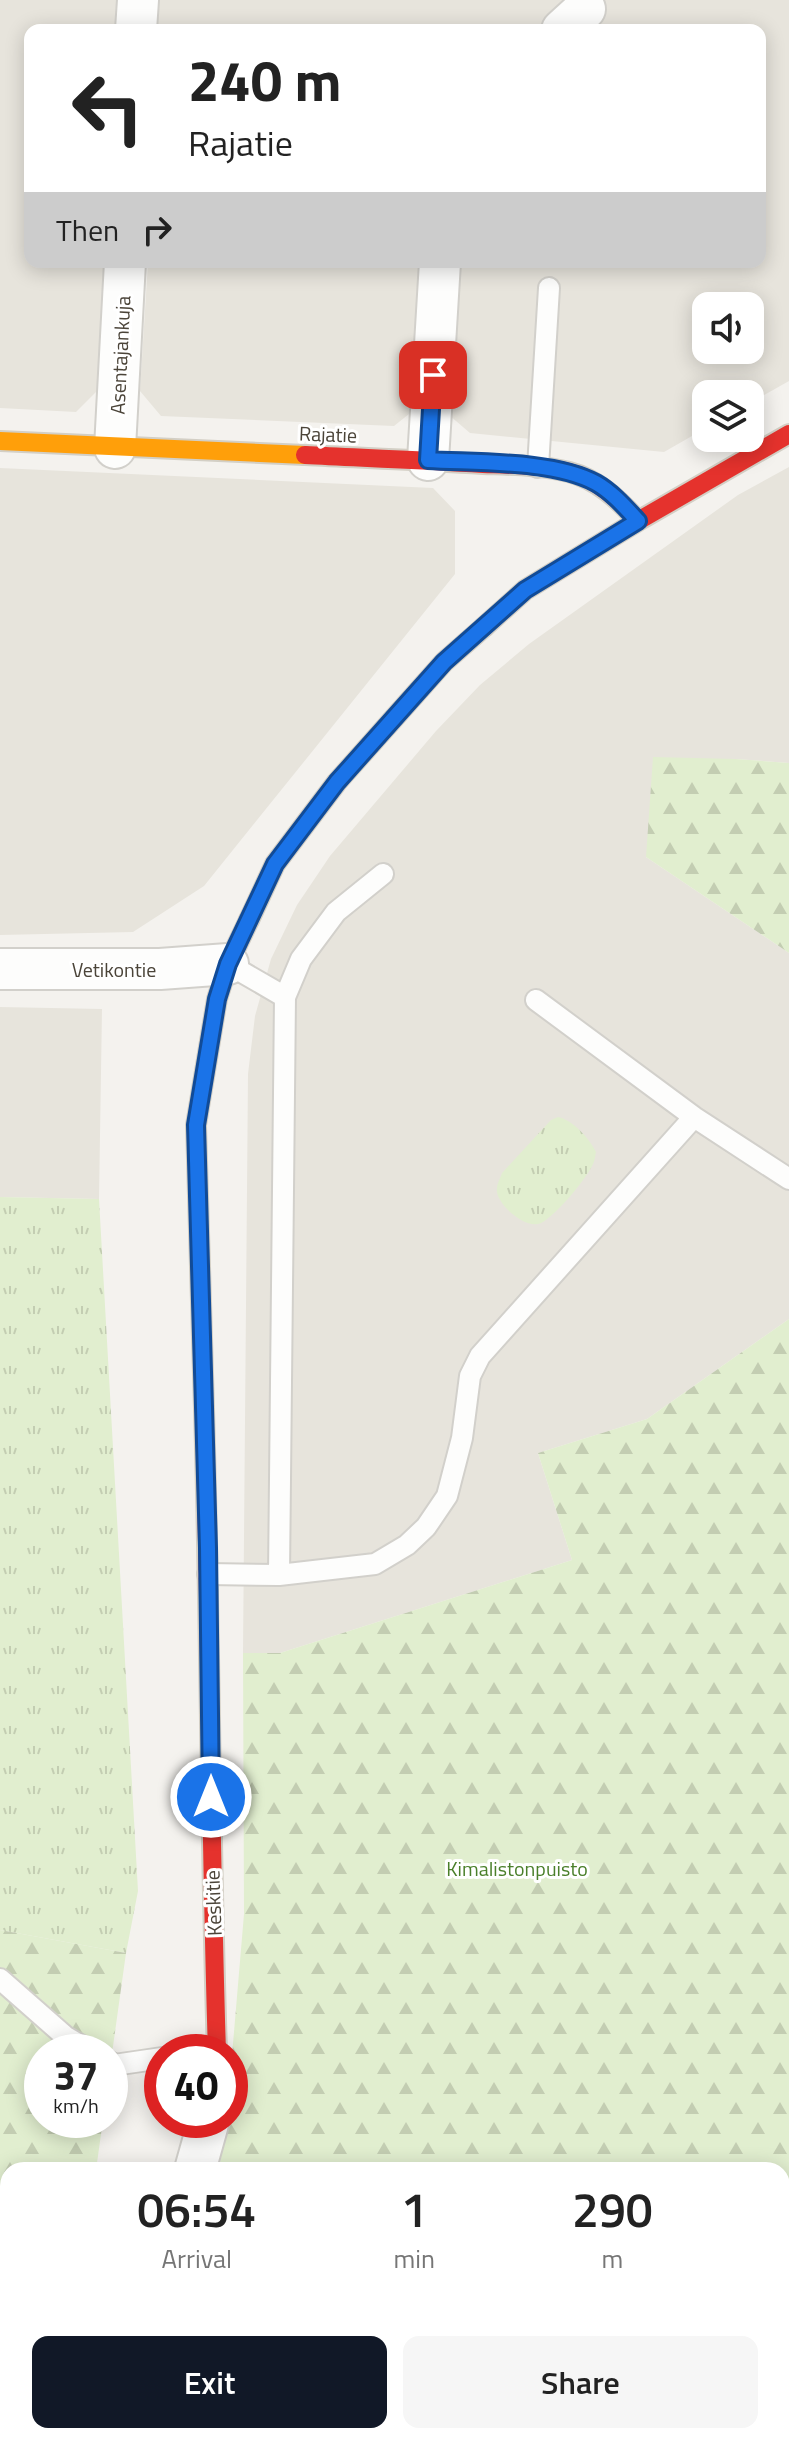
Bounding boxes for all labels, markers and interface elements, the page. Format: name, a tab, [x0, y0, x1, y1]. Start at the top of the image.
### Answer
text: 240 m	[188, 38, 341, 123]
icon: left	[56, 56, 160, 160]
text: Rajatie	[188, 115, 293, 170]
text: Then	[56, 207, 119, 253]
icon: right	[135, 208, 179, 252]
map controls	[692, 292, 764, 452]
button: sound	[692, 292, 764, 364]
street label: Asentajankuja	[101, 295, 139, 415]
pin	[399, 341, 467, 409]
icon: arrive	[411, 353, 455, 397]
button: layers	[692, 380, 764, 452]
street label: Rajatie	[298, 417, 358, 451]
street label: Vetikontie	[72, 954, 156, 985]
position arrow	[169, 1755, 253, 1839]
park label: Kimalistonpuisto	[446, 1853, 588, 1884]
street label: Keskitie	[196, 1870, 230, 1936]
speed limit sign: 40	[144, 2034, 248, 2138]
text: 37	[54, 2045, 98, 2106]
text: km/h	[53, 2090, 99, 2121]
text: 06:54	[137, 2173, 256, 2246]
text: 1	[401, 2173, 428, 2246]
text: 290	[572, 2173, 653, 2246]
text: Arrival	[161, 2239, 232, 2278]
text: min	[393, 2239, 435, 2278]
text: m	[602, 2239, 623, 2278]
button: Exit	[32, 2336, 387, 2428]
button: Share	[403, 2336, 758, 2428]

